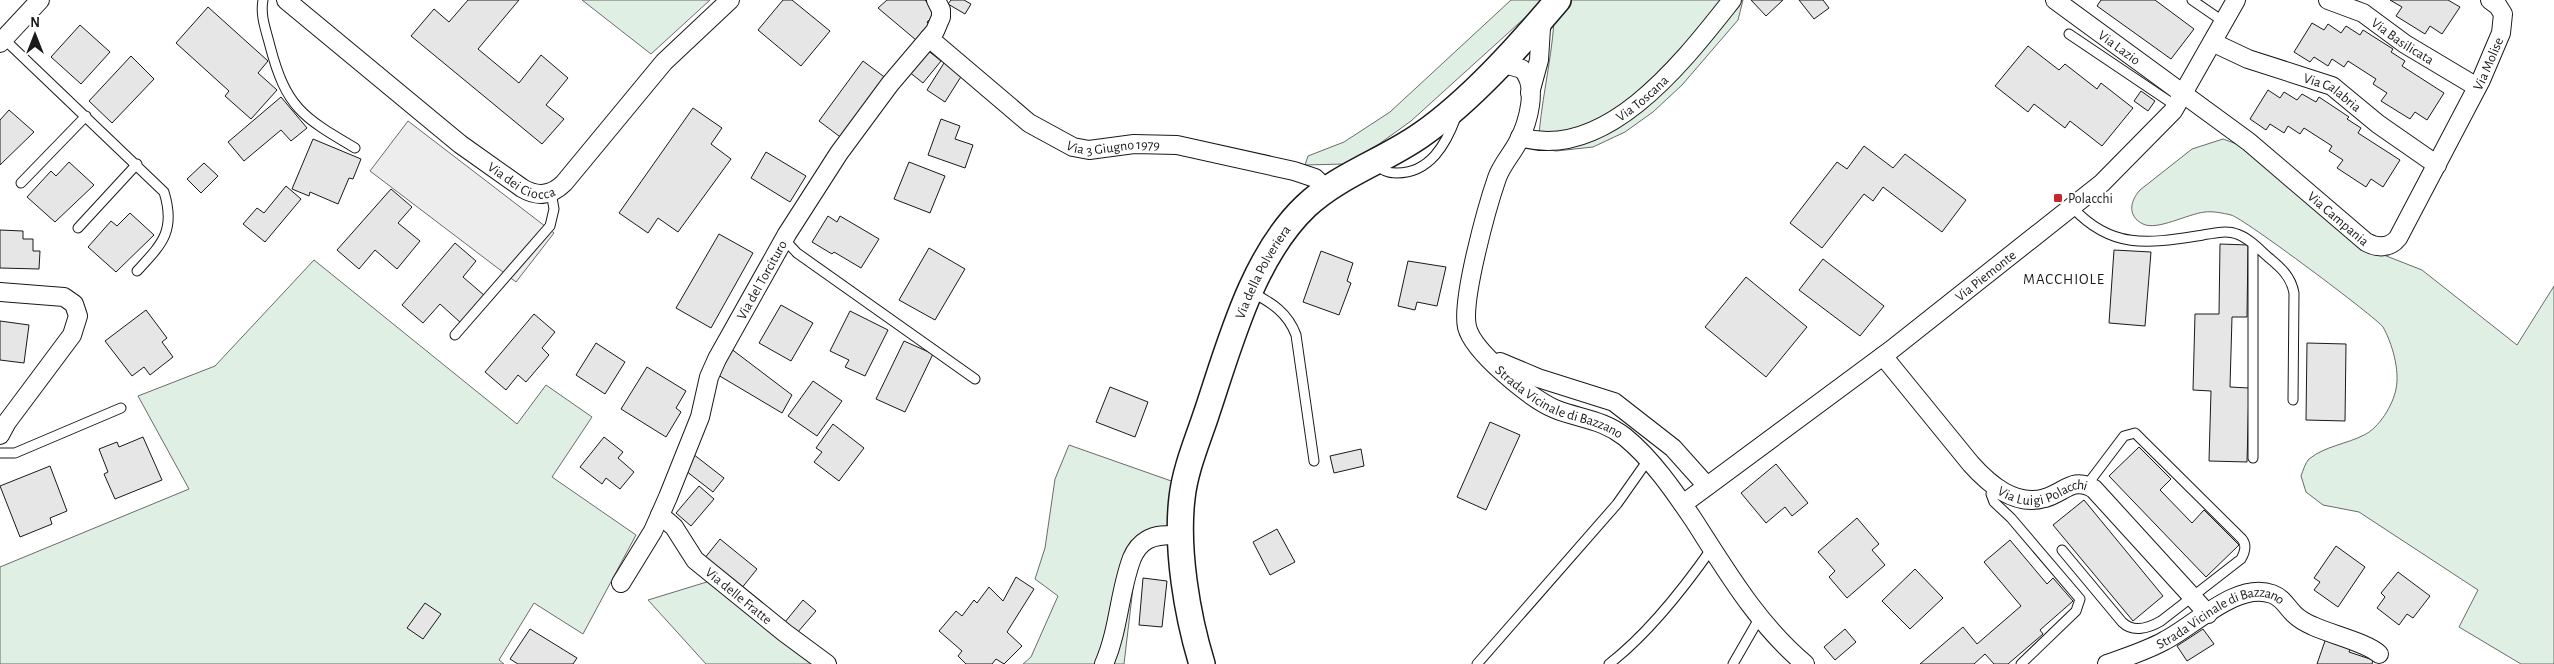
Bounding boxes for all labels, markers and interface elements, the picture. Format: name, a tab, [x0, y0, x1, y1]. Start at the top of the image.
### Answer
north arrow	[10, 10, 60, 60]
text: N	[30, 16, 40, 30]
street label: Via Basilicata	[2368, 16, 2436, 68]
street label: Via Lazio	[2095, 28, 2143, 68]
street label: Via Molise	[2471, 35, 2506, 93]
street label: Via Calabria	[2302, 71, 2364, 115]
street label: Via Toscana	[1614, 73, 1672, 125]
street label: Via 3 Giugno 1979	[1063, 138, 1160, 158]
street label: Via dei Ciocca	[485, 160, 558, 202]
street label: Via Campania	[2305, 189, 2371, 249]
marker: Polacchi	[2052, 192, 2064, 204]
place label: Polacchi	[2068, 192, 2113, 206]
street label: Via della Polveriera	[1233, 223, 1294, 321]
street label: Via del Torcituro	[735, 238, 790, 322]
street label: Via Piemonte	[1953, 248, 2019, 304]
district label: MACCHIOLE	[2023, 272, 2105, 287]
street label: Strada Vicinale di Bazzano	[1492, 363, 1625, 441]
street label: Via Luigi Polacchi	[1995, 478, 2089, 508]
street label: Via delle Fratte	[702, 565, 774, 627]
street label: Strada Vicinale di Bazzano	[2154, 586, 2287, 652]

